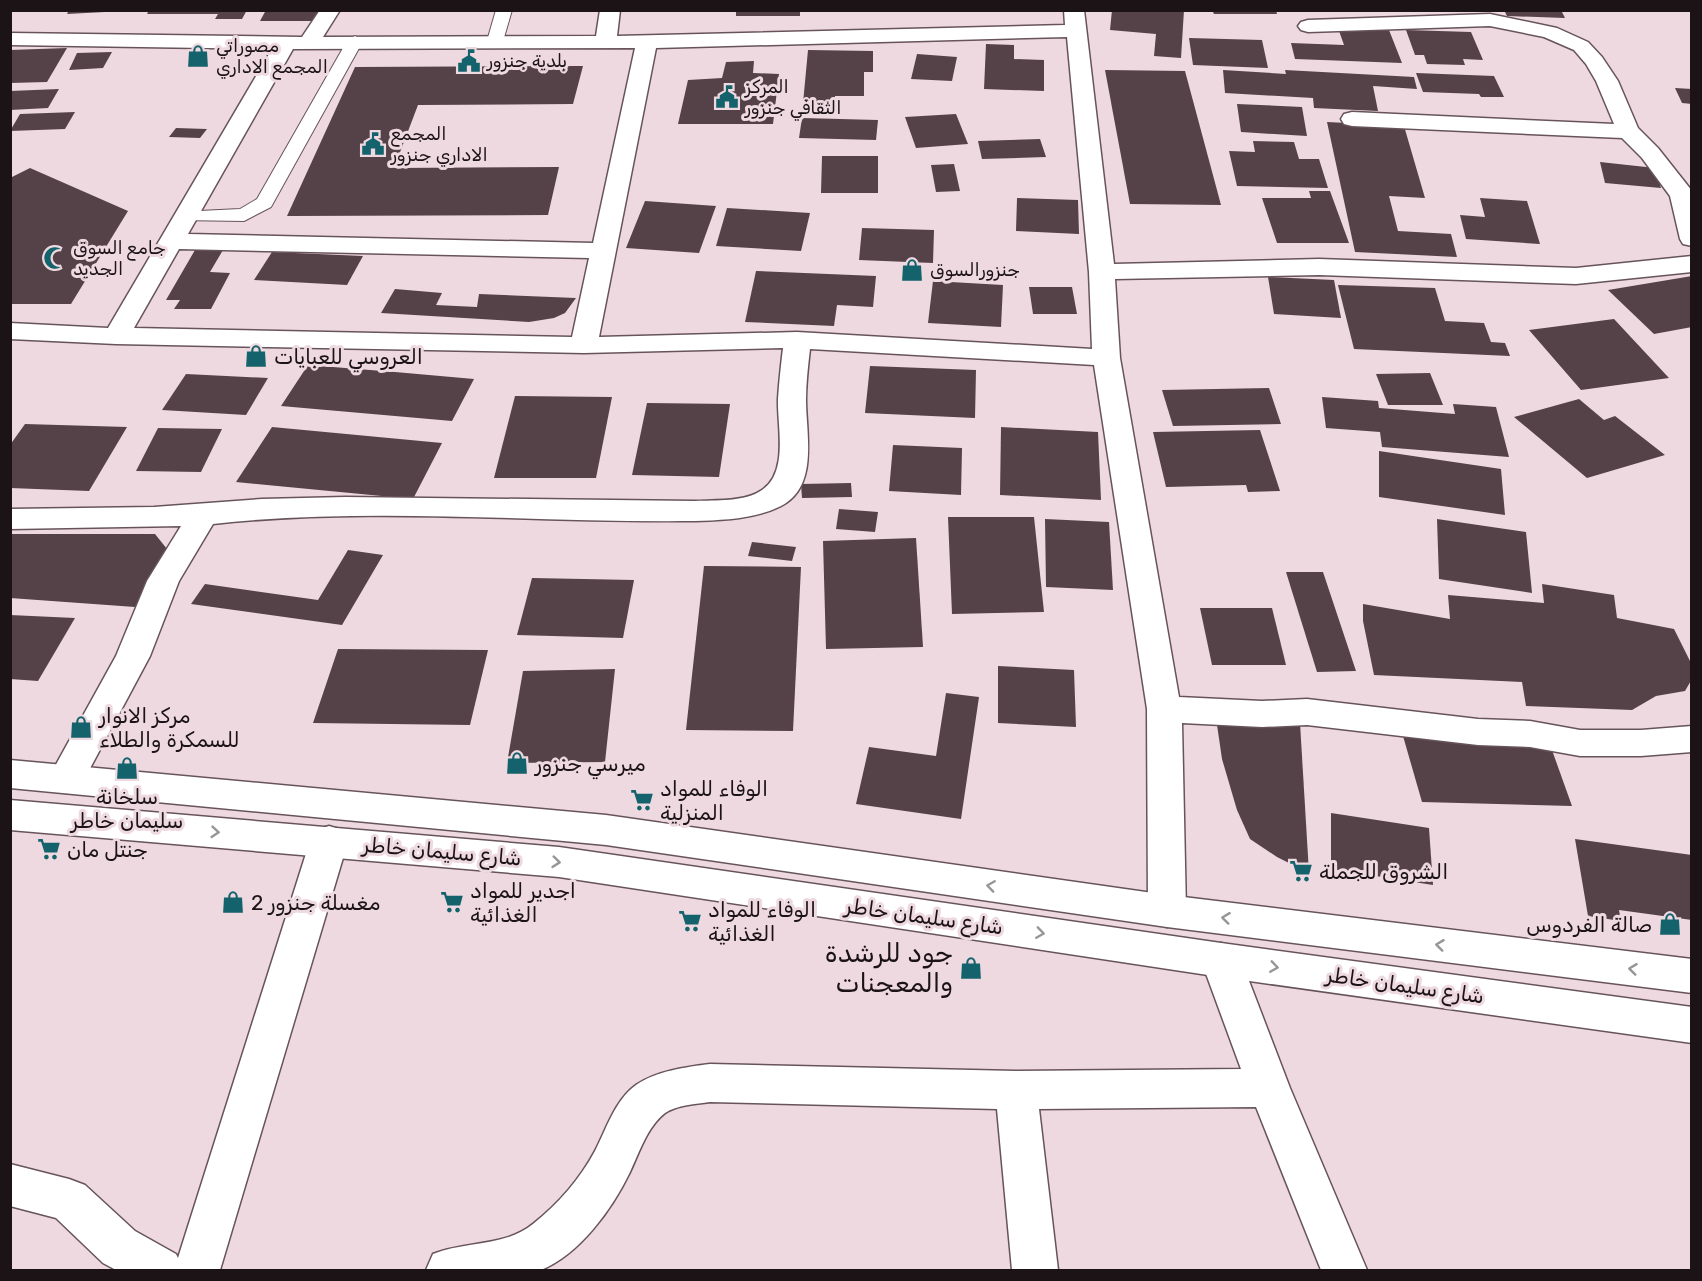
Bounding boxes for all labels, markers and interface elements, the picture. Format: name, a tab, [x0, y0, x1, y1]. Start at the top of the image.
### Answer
place label: مصوراتي المجمع الاداري	[216, 35, 328, 80]
shop icon: مصوراتي المجمع الاداري	[185, 43, 211, 69]
public building icon: بلدية جنزور	[456, 48, 482, 74]
place label: بلدية جنزور	[486, 50, 567, 72]
place label: المركز الثقافي جنزور	[744, 76, 841, 121]
public building icon: المركز الثقافي جنزور	[714, 84, 740, 110]
place label: المجمع الاداري جنزور	[390, 123, 488, 167]
public building icon: المجمع الاداري جنزور	[360, 131, 386, 157]
place label: جامع السوق الجديد	[73, 237, 166, 280]
mosque icon: جامع السوق الجديد	[42, 245, 68, 271]
shop icon: جنزورالسوق	[899, 257, 925, 283]
place label: جنزورالسوق	[930, 259, 1020, 281]
shop icon: العروسي للعبايات	[243, 343, 269, 369]
place label: العروسي للعبايات	[274, 344, 423, 373]
place label: مركز الانوار للسمكرة والطلاء	[97, 703, 240, 753]
shop icon: مركز الانوار للسمكرة والطلاء	[68, 714, 94, 740]
shop icon: ميرسي جنزور	[504, 750, 530, 776]
place label: ميرسي جنزور	[533, 751, 646, 780]
shop icon: سلخانة سليمان خاطر	[114, 755, 140, 781]
place label: الوفاء للمواد المنزلية	[660, 776, 768, 825]
place label: سلخانة سليمان خاطر	[69, 784, 183, 833]
supermarket icon: الوفاء للمواد المنزلية	[629, 787, 655, 813]
one-way arrow	[211, 825, 220, 838]
street label: شارع سليمان خاطر	[359, 831, 523, 872]
supermarket icon: جنتل مان	[36, 836, 62, 862]
place label: جنتل مان	[67, 837, 148, 862]
one-way arrow	[551, 855, 561, 868]
supermarket icon: الشروق للجملة	[1288, 858, 1314, 884]
place label: الشروق للجملة	[1319, 859, 1448, 885]
place label: اجدير للمواد الغذائية	[470, 878, 576, 927]
one-way arrow	[986, 880, 995, 892]
shop icon: مغسلة جنزور 2	[220, 889, 246, 915]
supermarket icon: اجدير للمواد الغذائية	[439, 889, 465, 915]
place label: مغسلة جنزور 2	[251, 890, 380, 916]
street label: شارع سليمان خاطر	[841, 892, 1005, 941]
place label: الوفاء للمواد الغذائية	[708, 897, 816, 946]
supermarket icon: الوفاء للمواد الغذائية	[677, 908, 703, 934]
shop icon: صالة الفردوس	[1657, 911, 1683, 937]
one-way arrow	[1221, 912, 1230, 925]
place label: صالة الفردوس	[1526, 912, 1652, 938]
one-way arrow	[1035, 926, 1044, 938]
place label: جود للرشدة والمعجنات	[825, 938, 953, 999]
one-way arrow	[1435, 939, 1445, 951]
shop icon: جود للرشدة والمعجنات	[958, 955, 984, 981]
one-way arrow	[1270, 960, 1279, 973]
street label: شارع سليمان خاطر	[1322, 961, 1486, 1010]
one-way arrow	[1629, 963, 1638, 976]

